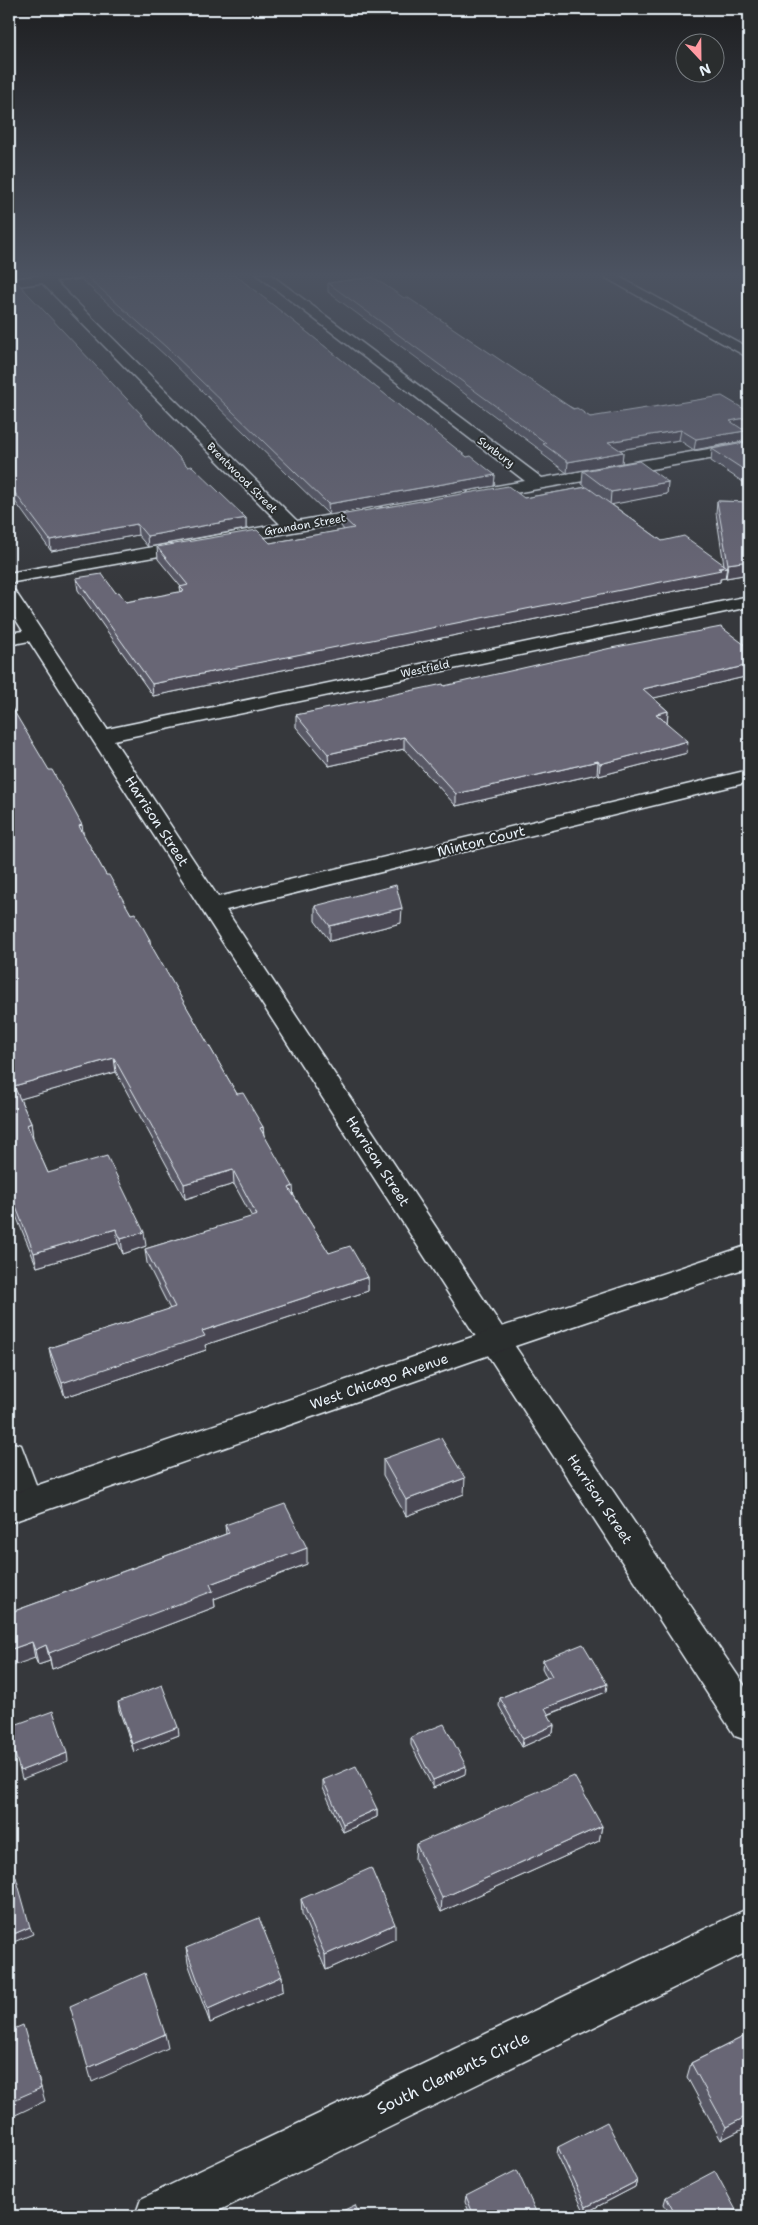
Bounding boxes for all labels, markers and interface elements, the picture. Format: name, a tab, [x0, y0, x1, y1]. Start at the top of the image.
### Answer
north arrow	[676, 32, 726, 82]
text: N	[696, 60, 713, 80]
street label: Sunbury	[474, 433, 518, 471]
street label: Brentwood Street	[203, 439, 281, 517]
street label: Grandon Street	[263, 510, 347, 540]
street label: Westfield	[399, 657, 451, 681]
street label: Harrison Street	[121, 772, 193, 870]
street label: Minton Court	[435, 821, 527, 861]
street label: Harrison Street	[342, 1112, 414, 1210]
street label: West Chicago Avenue	[307, 1349, 451, 1413]
street label: Harrison Street	[563, 1451, 637, 1547]
street label: South Clements Circle	[373, 2027, 533, 2119]

